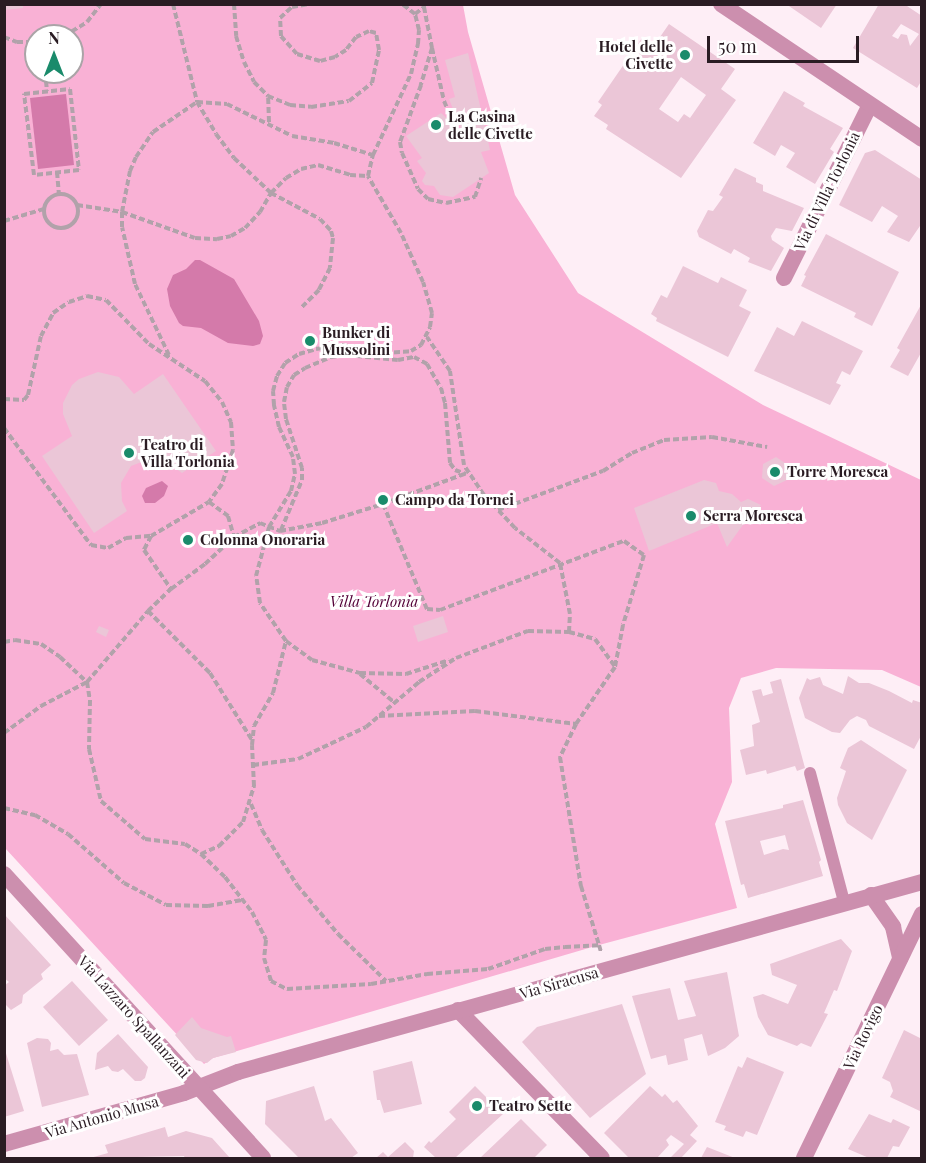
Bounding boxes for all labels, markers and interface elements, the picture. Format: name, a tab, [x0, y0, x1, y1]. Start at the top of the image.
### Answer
north arrow	[24, 24, 84, 84]
scale bar	[710, 24, 862, 62]
text: N	[48, 27, 60, 48]
text: 50 m	[718, 34, 757, 58]
place label: Hotel delle Civette	[599, 37, 673, 72]
marker: Hotel delle Civette	[678, 48, 692, 62]
place label: La Casina delle Civette	[448, 107, 533, 142]
marker: La Casina delle Civette	[429, 118, 443, 132]
street label: Via di Villa Torlonia	[790, 128, 864, 254]
place label: Bunker di Mussolini	[322, 323, 390, 358]
marker: Bunker di Mussolini	[303, 334, 317, 348]
place label: Teatro di Villa Torlonia	[141, 435, 235, 470]
marker: Teatro di Villa Torlonia	[122, 446, 136, 460]
place label: Torre Moresca	[787, 463, 888, 481]
marker: Torre Moresca	[768, 465, 782, 479]
place label: Campo da Tornei	[395, 491, 515, 509]
marker: Campo da Tornei	[376, 493, 390, 507]
place label: Serra Moresca	[703, 507, 803, 525]
marker: Serra Moresca	[684, 509, 698, 523]
place label: Colonna Onoraria	[200, 531, 325, 549]
marker: Colonna Onoraria	[181, 533, 195, 547]
park label: Villa Torlonia	[330, 593, 418, 611]
street label: Via Lazzaro Spallanzani	[74, 952, 194, 1082]
street label: Via Siracusa	[517, 963, 601, 1003]
street label: Via Rovigo	[840, 1002, 886, 1072]
street label: Via Antonio Musa	[43, 1092, 161, 1142]
place label: Teatro Sette	[489, 1097, 572, 1115]
marker: Teatro Sette	[470, 1099, 484, 1113]

